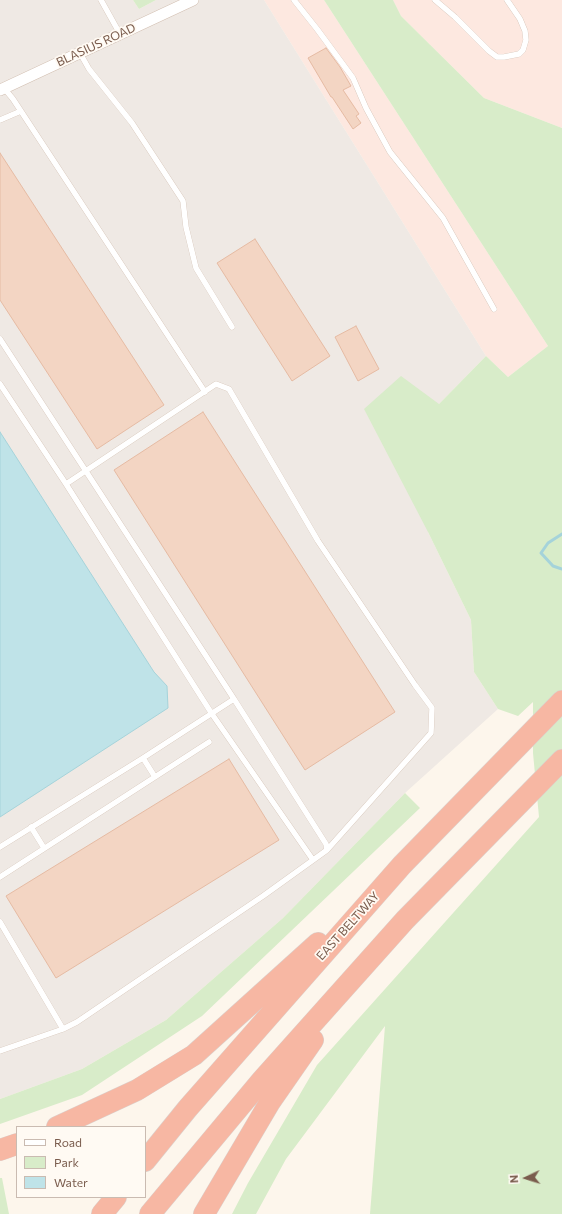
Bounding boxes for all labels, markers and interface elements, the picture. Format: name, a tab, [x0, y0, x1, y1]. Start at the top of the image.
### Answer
street label: BLASIUS ROAD	[54, 20, 138, 70]
street label: EAST BELTWAY	[314, 889, 382, 963]
legend	[16, 1126, 146, 1198]
text: Road	[54, 1135, 82, 1149]
text: Park	[54, 1155, 79, 1169]
north arrow	[506, 1158, 546, 1198]
text: N	[507, 1174, 520, 1183]
text: Water	[54, 1175, 88, 1189]

